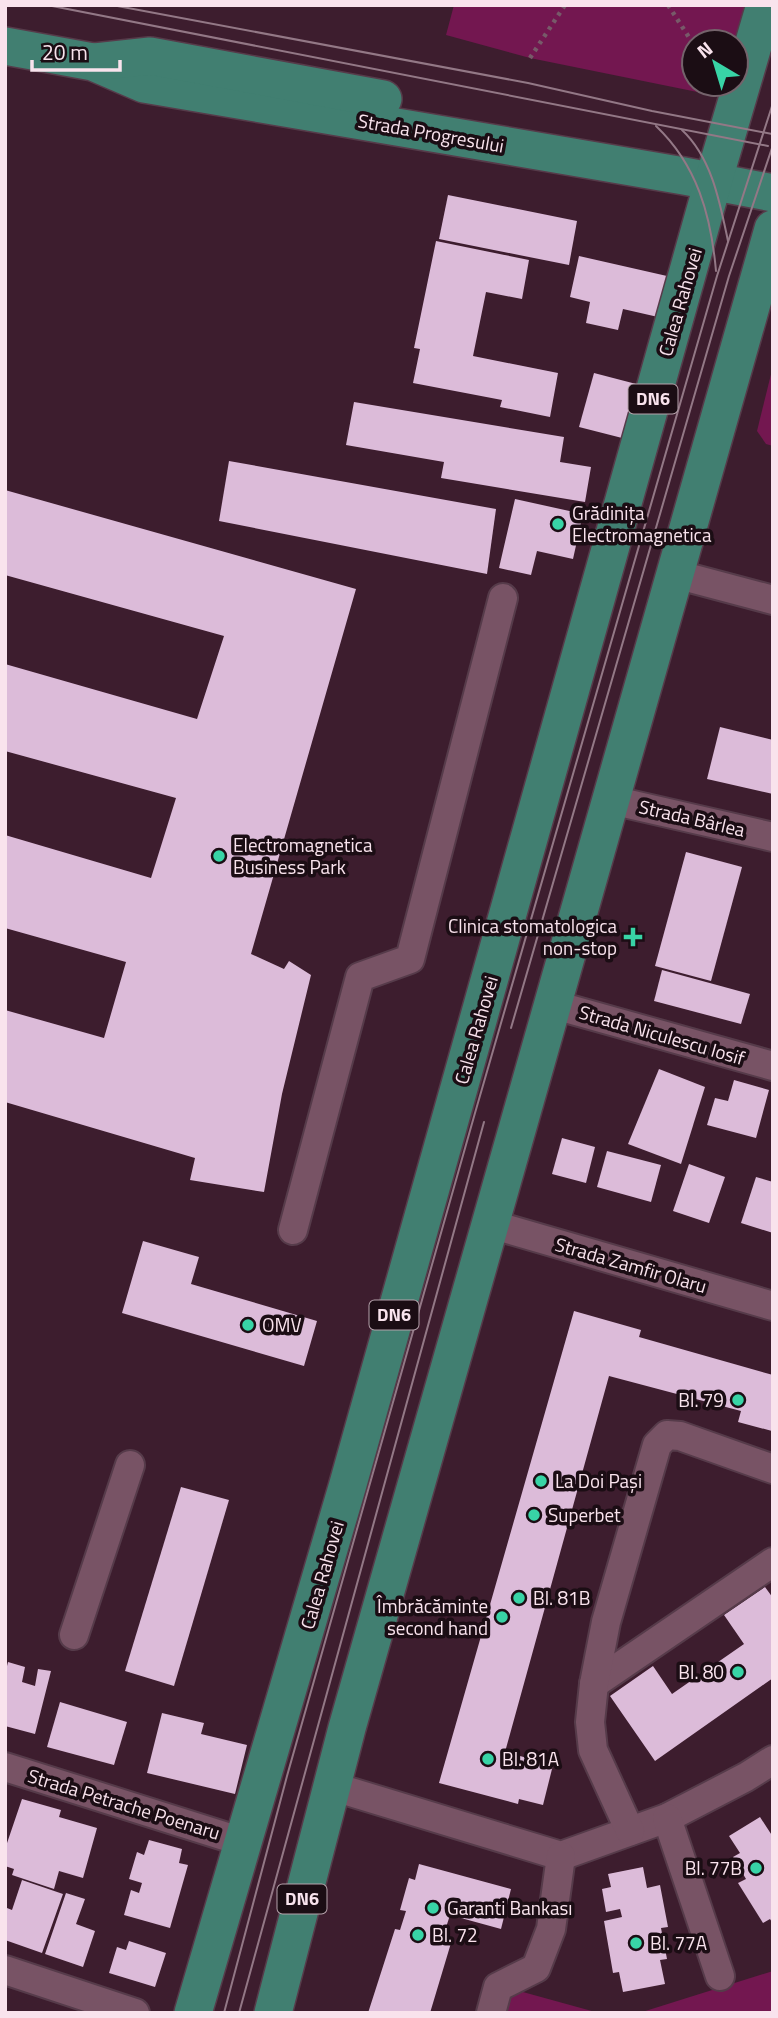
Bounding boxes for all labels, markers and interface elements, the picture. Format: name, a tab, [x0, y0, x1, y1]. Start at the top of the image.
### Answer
scale bar	[32, 28, 119, 72]
north arrow	[680, 28, 750, 98]
text: N	[690, 34, 718, 65]
text: 20 m	[42, 36, 88, 68]
street label: Strada Progresului	[356, 105, 506, 160]
street label: Calea Rahovei	[650, 244, 709, 359]
road number: DN6	[628, 384, 678, 414]
place label: Grădinița Electromagnetica	[572, 498, 712, 549]
marker: Grădinița Electromagnetica	[550, 516, 566, 532]
street label: Strada Bârlea	[636, 791, 748, 844]
place label: Electromagnetica Business Park	[233, 830, 373, 881]
marker: Electromagnetica Business Park	[211, 848, 227, 864]
place label: Clinica stomatologica non-stop	[448, 911, 617, 962]
marker: Clinica stomatologica non-stop	[623, 927, 643, 947]
street label: Calea Rahovei	[446, 972, 505, 1087]
street label: Strada Niculescu Iosif	[576, 997, 749, 1072]
street label: Strada Zamfir Olaru	[552, 1229, 710, 1300]
road number: DN6	[370, 1300, 418, 1330]
place label: OMV	[262, 1310, 302, 1339]
marker: OMV	[240, 1317, 256, 1333]
place label: Bl. 79	[678, 1385, 724, 1414]
marker: Bl. 79	[730, 1392, 746, 1408]
place label: La Doi Pași	[555, 1466, 642, 1495]
marker: La Doi Pași	[533, 1473, 549, 1489]
place label: Superbet	[548, 1500, 621, 1529]
marker: Superbet	[526, 1507, 542, 1523]
street label: Calea Rahovei	[292, 1517, 351, 1632]
place label: Bl. 81B	[533, 1583, 590, 1612]
marker: Bl. 81B	[511, 1590, 527, 1606]
place label: Îmbrăcăminte second hand	[376, 1591, 488, 1642]
marker: Îmbrăcăminte second hand	[494, 1609, 510, 1625]
place label: Bl. 80	[678, 1657, 724, 1686]
marker: Bl. 80	[730, 1664, 746, 1680]
place label: Bl. 81A	[502, 1744, 559, 1773]
marker: Bl. 81A	[480, 1751, 496, 1767]
street label: Strada Petrache Poenaru	[24, 1760, 224, 1847]
place label: Bl. 77B	[685, 1853, 742, 1882]
marker: Bl. 77B	[748, 1860, 764, 1876]
road number: DN6	[278, 1884, 326, 1913]
place label: Garanti Bankası	[447, 1893, 572, 1922]
marker: Garanti Bankası	[425, 1900, 441, 1916]
place label: Bl. 72	[432, 1920, 478, 1949]
marker: Bl. 72	[410, 1927, 426, 1943]
place label: Bl. 77A	[650, 1928, 707, 1957]
marker: Bl. 77A	[628, 1935, 644, 1951]

